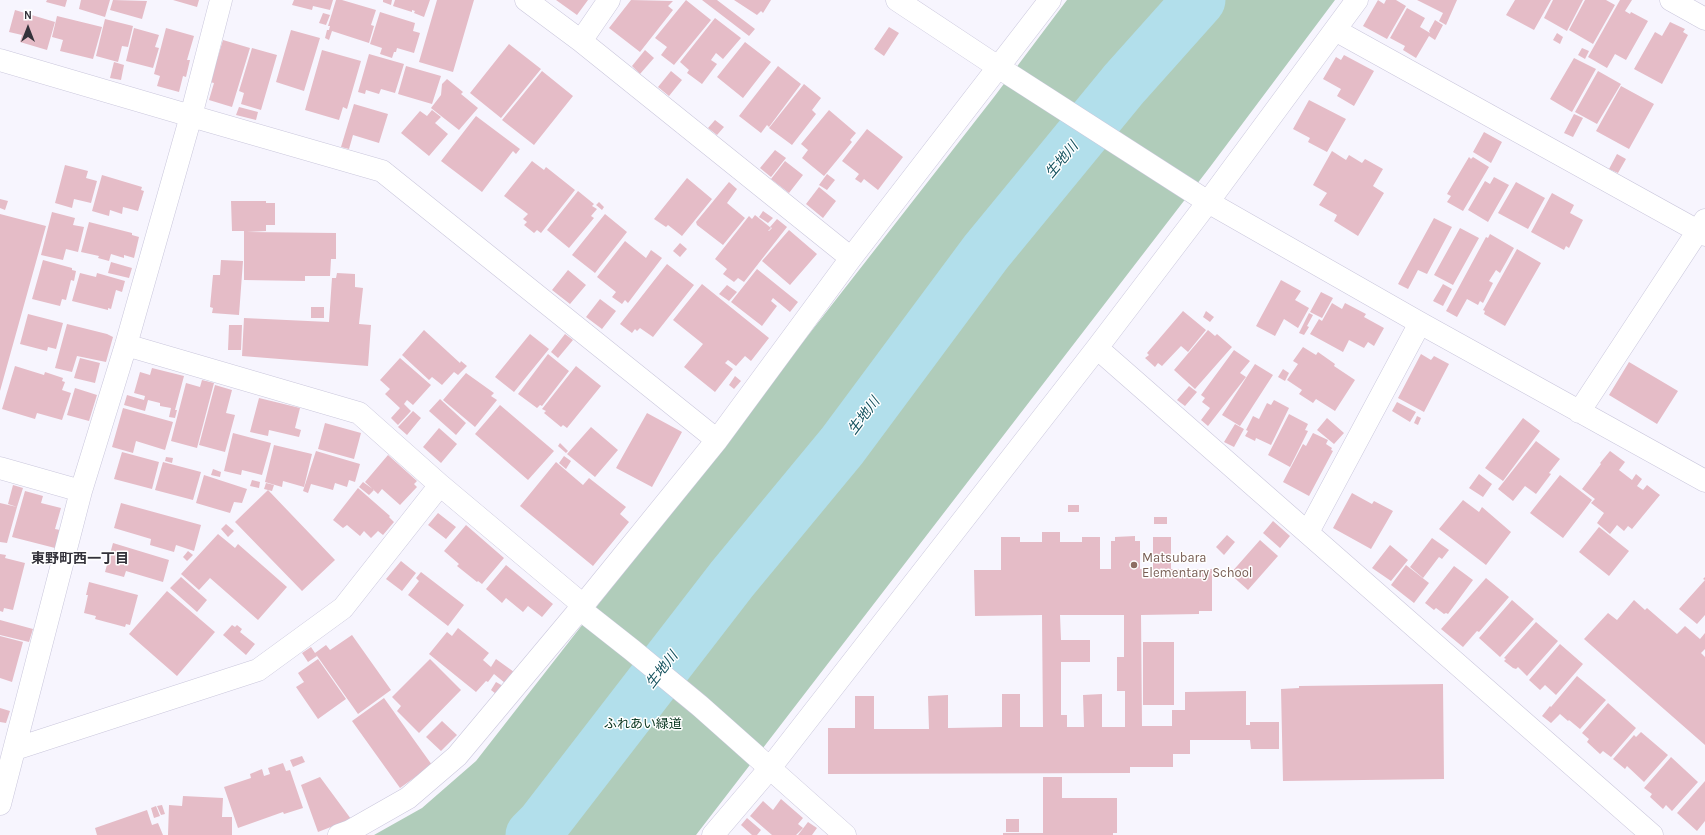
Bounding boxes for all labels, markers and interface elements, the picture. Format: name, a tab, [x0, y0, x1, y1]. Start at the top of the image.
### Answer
north arrow	[8, 8, 48, 48]
text: N	[24, 9, 32, 22]
water label: 生地川	[1042, 139, 1082, 181]
water label: 生地川	[845, 394, 883, 438]
place label: Matsubara Elementary School	[1142, 550, 1252, 581]
district label: 東野町西一丁目	[31, 551, 129, 567]
marker: Matsubara Elementary School	[1129, 560, 1139, 570]
water label: 生地川	[642, 648, 682, 692]
park label: ふれあい緑道	[604, 716, 682, 732]

